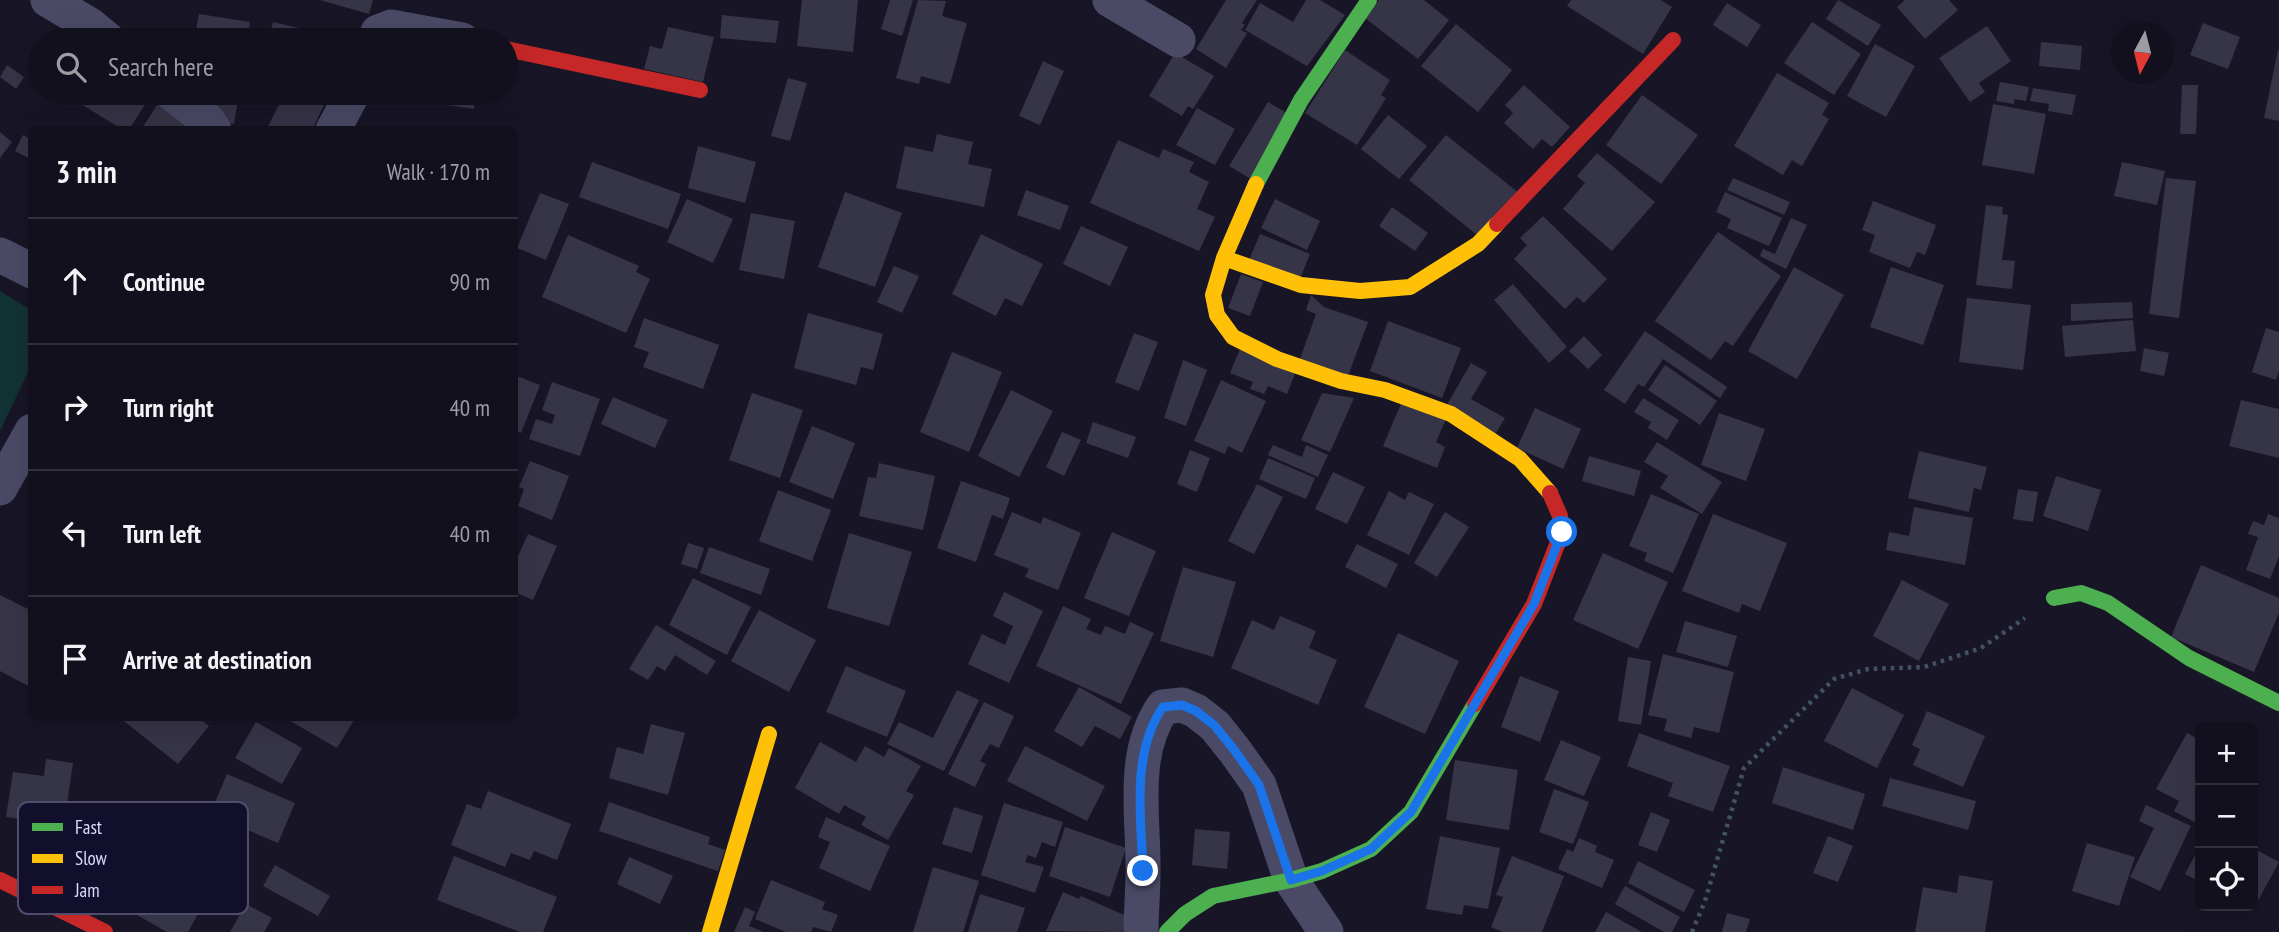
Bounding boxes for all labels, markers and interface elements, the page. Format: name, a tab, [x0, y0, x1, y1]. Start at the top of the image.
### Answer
north arrow	[2111, 21, 2174, 84]
search box	[28, 28, 518, 105]
icon: search	[52, 48, 90, 86]
text: Search here	[108, 50, 214, 83]
text: 3 min	[56, 152, 117, 191]
text: Walk · 170 m	[387, 157, 490, 186]
icon: ahead	[56, 262, 94, 300]
text: Continue	[123, 265, 205, 298]
text: 90 m	[449, 267, 490, 296]
icon: right	[56, 388, 94, 426]
text: Turn right	[123, 391, 214, 424]
text: 40 m	[449, 393, 490, 422]
icon: left	[56, 514, 94, 552]
route start	[1546, 516, 1577, 547]
text: Turn left	[123, 517, 201, 550]
text: 40 m	[449, 519, 490, 548]
icon: arrive	[56, 640, 94, 678]
text: Arrive at destination	[123, 643, 312, 676]
map controls	[2195, 722, 2258, 911]
button: +	[2195, 722, 2258, 785]
button: −	[2195, 785, 2258, 848]
legend	[18, 802, 248, 914]
text: Fast	[75, 815, 103, 839]
text: Slow	[75, 846, 108, 870]
button: locate	[2195, 848, 2258, 911]
route end	[1127, 855, 1158, 886]
text: Jam	[74, 878, 100, 902]

